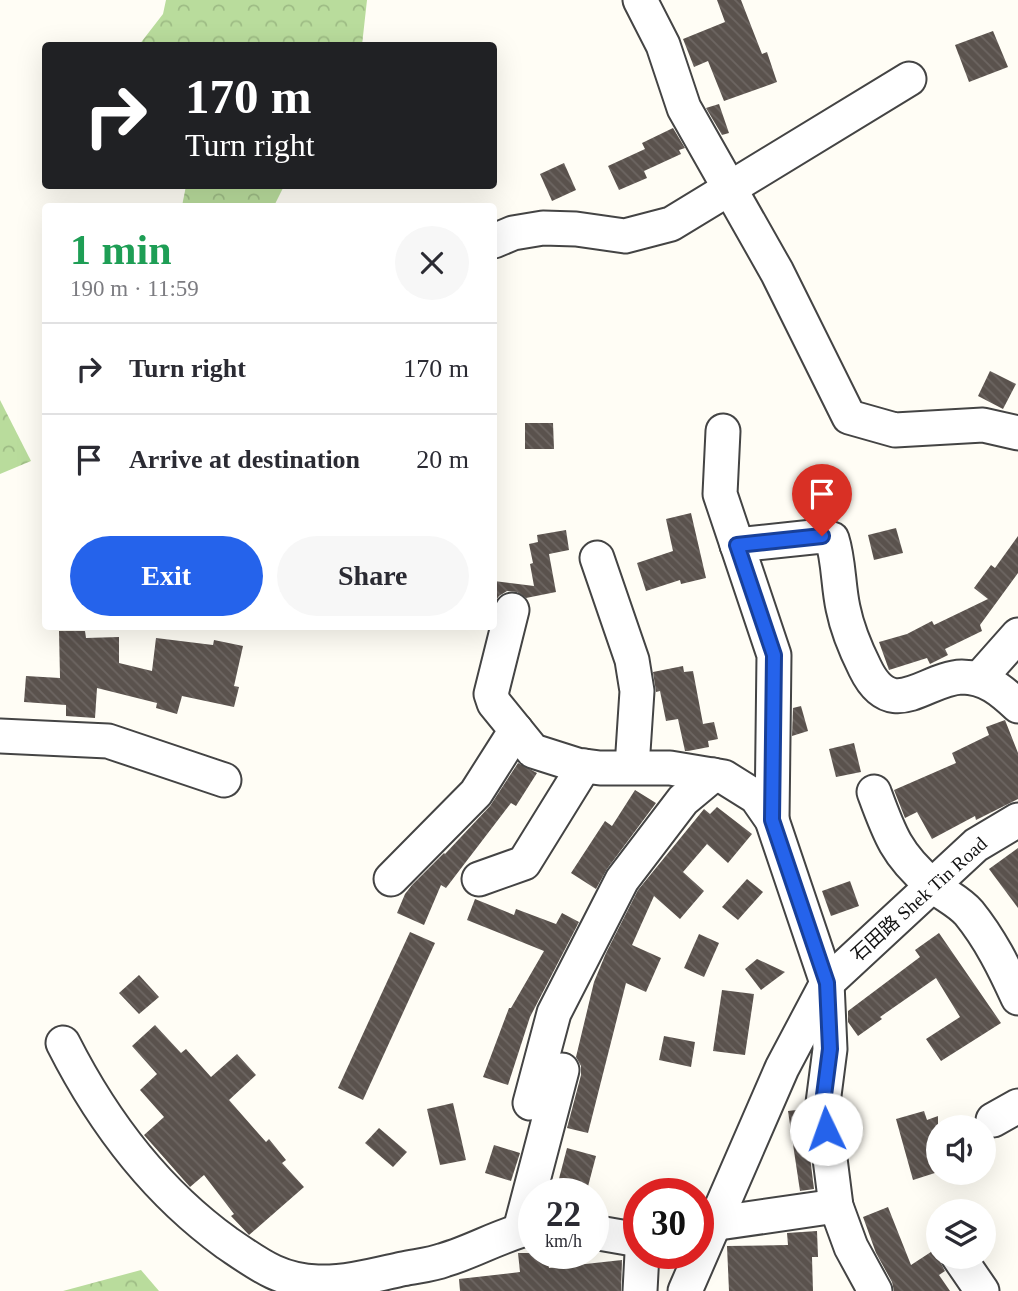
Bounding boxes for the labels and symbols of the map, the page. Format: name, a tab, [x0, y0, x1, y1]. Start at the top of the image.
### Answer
pin	[792, 464, 852, 536]
street label: 石田路 Shek Tin Road	[847, 832, 991, 965]
position arrow	[789, 1092, 863, 1166]
speed limit sign: 30	[623, 1178, 714, 1269]

